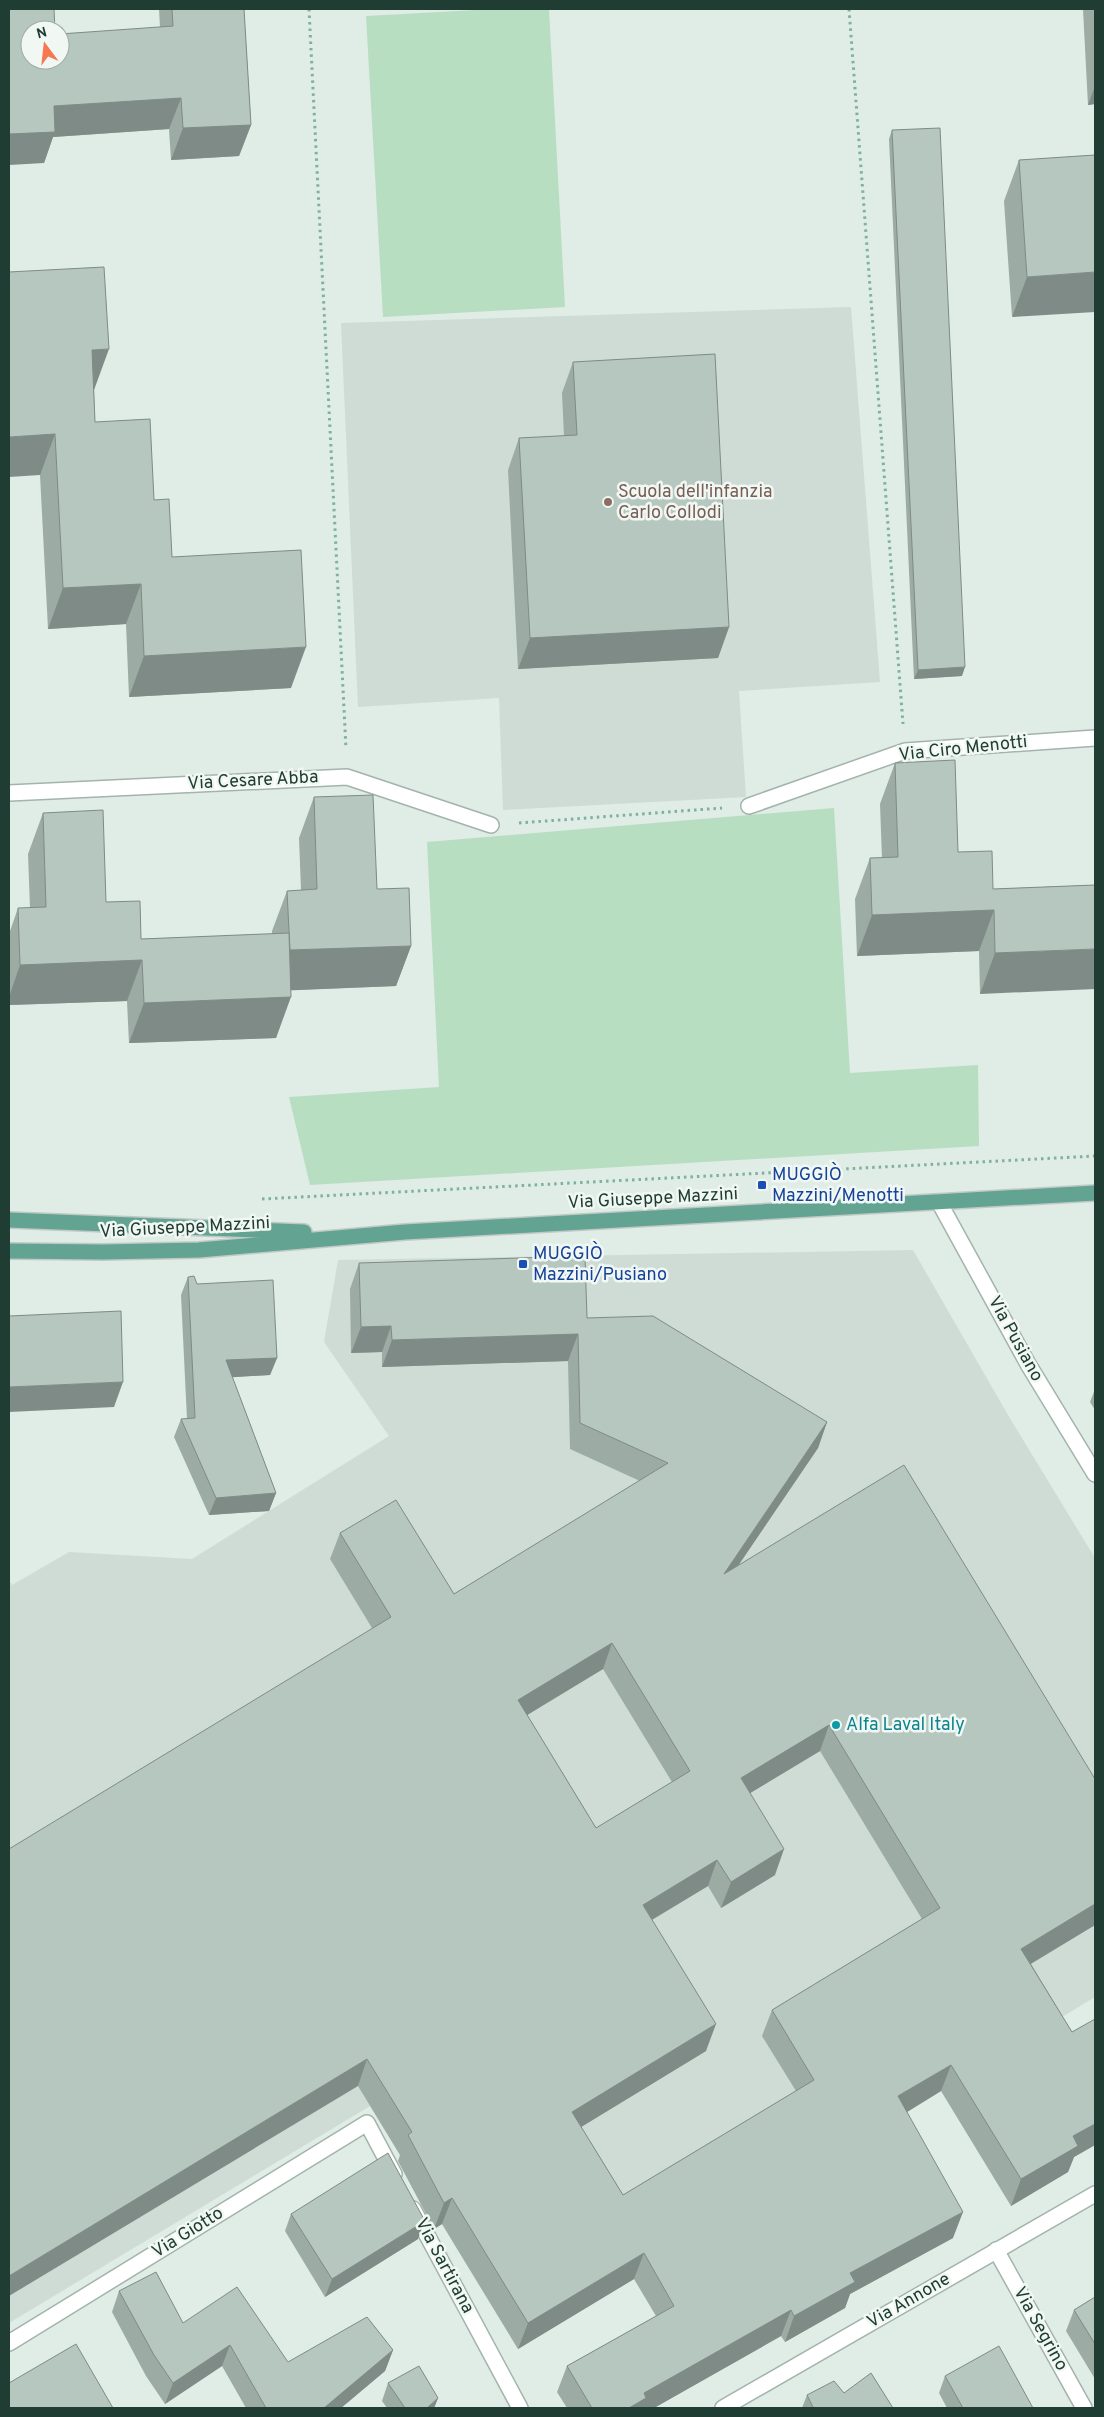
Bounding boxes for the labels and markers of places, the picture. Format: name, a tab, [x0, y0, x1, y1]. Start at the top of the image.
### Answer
place label: Scuola dell'infanzia Carlo Collodi	[618, 481, 772, 525]
marker: Scuola dell'infanzia Carlo Collodi	[602, 496, 614, 508]
place label: MUGGIÒ Mazzini/Menotti	[772, 1162, 904, 1208]
marker: MUGGIÒ Mazzini/Menotti	[756, 1179, 768, 1191]
place label: MUGGIÒ Mazzini/Pusiano	[533, 1241, 667, 1287]
marker: MUGGIÒ Mazzini/Pusiano	[517, 1258, 529, 1270]
place label: Alfa Laval Italy	[846, 1714, 965, 1737]
marker: Alfa Laval Italy	[830, 1719, 842, 1731]

